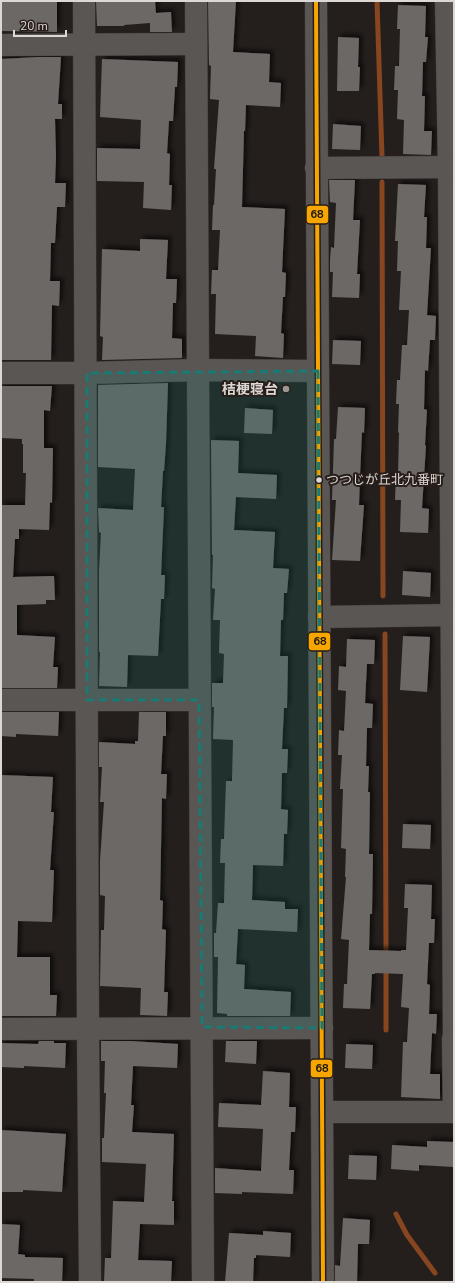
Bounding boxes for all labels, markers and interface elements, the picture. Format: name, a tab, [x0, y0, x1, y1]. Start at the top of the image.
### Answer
scale bar	[14, 12, 66, 38]
text: 20 m	[20, 18, 48, 34]
line badge: 68	[306, 205, 329, 224]
text: 68	[310, 207, 324, 222]
place label: 桔梗寝台	[222, 380, 278, 399]
marker: 桔梗寝台	[281, 384, 291, 394]
place label: つつじが丘北九番町	[326, 471, 443, 489]
marker: つつじが丘北九番町	[314, 475, 324, 485]
line badge: 68	[308, 632, 331, 651]
text: 68	[313, 634, 327, 649]
line badge: 68	[310, 1059, 333, 1078]
text: 68	[315, 1061, 329, 1076]

